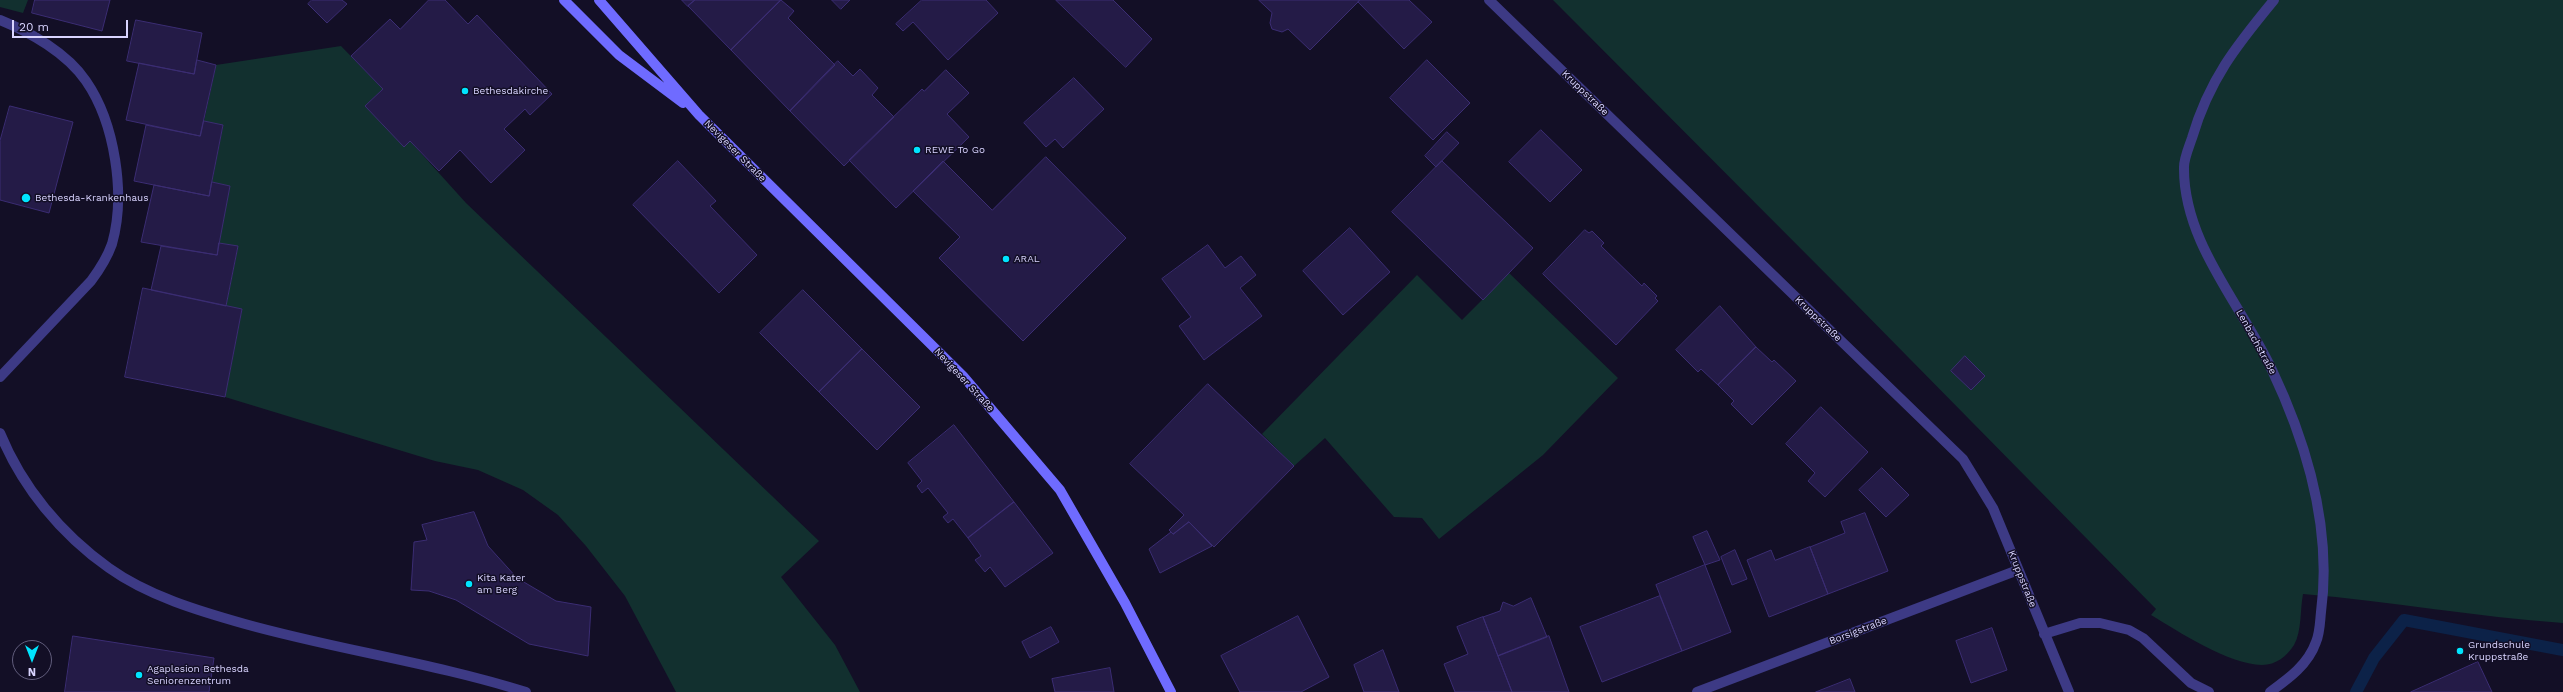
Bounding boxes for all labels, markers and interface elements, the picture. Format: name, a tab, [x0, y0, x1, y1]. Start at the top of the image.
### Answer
scale bar	[14, 12, 130, 38]
text: 20 m	[19, 20, 49, 34]
street label: Kruppstraße	[1559, 68, 1611, 118]
place label: Bethesdakirche	[473, 85, 548, 97]
marker: Bethesdakirche	[460, 86, 470, 96]
street label: Nevigeser Straße	[702, 118, 768, 184]
place label: REWE To Go	[925, 144, 985, 156]
marker: REWE To Go	[912, 145, 922, 155]
marker: Bethesda-Krankenhaus	[20, 192, 32, 204]
place label: Bethesda-Krankenhaus	[35, 192, 149, 204]
place label: ARAL	[1014, 253, 1040, 265]
marker: ARAL	[1001, 254, 1011, 264]
street label: Kruppstraße	[1792, 294, 1844, 344]
street label: Lenbachstraße	[2233, 307, 2279, 377]
street label: Nevigeser Straße	[931, 346, 997, 414]
street label: Kruppstraße	[2005, 549, 2039, 609]
place label: Kita Kater am Berg	[477, 572, 525, 596]
marker: Kita Kater am Berg	[464, 579, 474, 589]
street label: Borsigstraße	[1828, 615, 1888, 647]
place label: Grundschule Kruppstraße	[2468, 639, 2530, 662]
north arrow	[12, 640, 52, 680]
marker: Grundschule Kruppstraße	[2455, 646, 2465, 656]
place label: Agaplesion Bethesda Seniorenzentrum	[147, 663, 249, 686]
text: N	[28, 665, 36, 678]
marker: Agaplesion Bethesda Seniorenzentrum	[134, 670, 144, 680]

